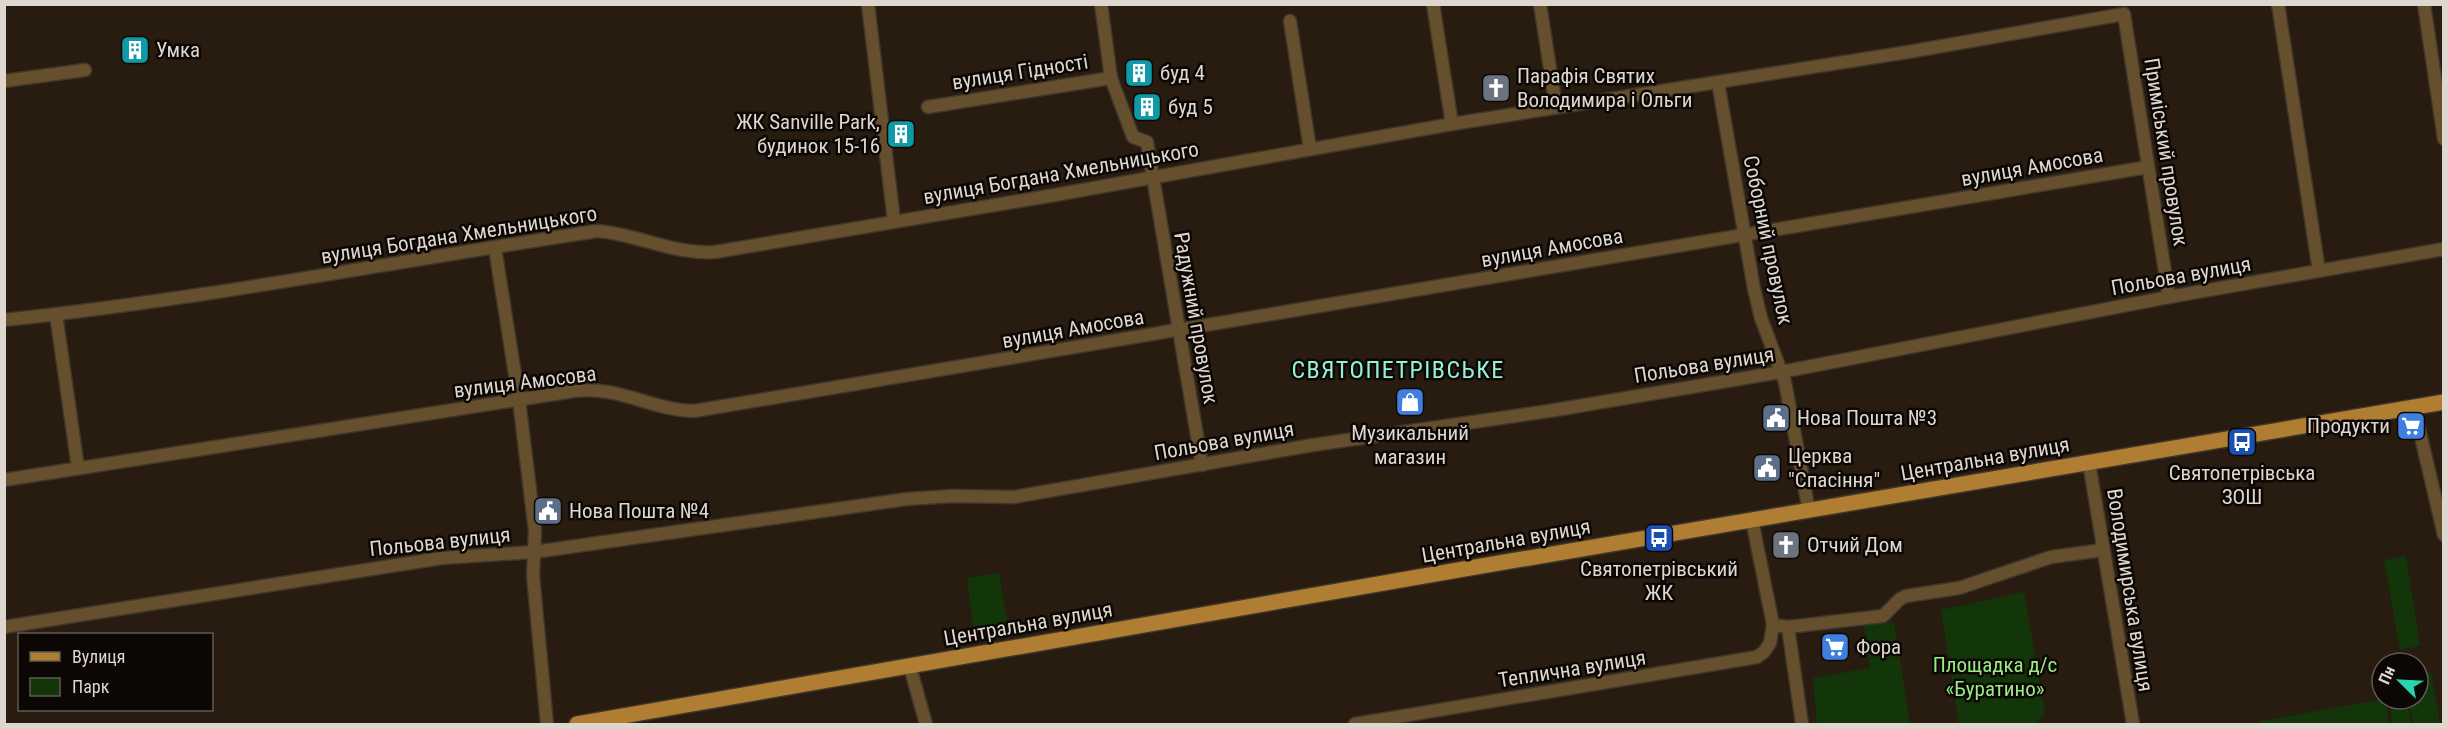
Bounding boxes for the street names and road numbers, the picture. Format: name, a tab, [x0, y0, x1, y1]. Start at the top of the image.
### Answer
street label: вулиця Гідності	[950, 49, 1090, 95]
street label: Приміський провулок	[2139, 56, 2193, 248]
street label: вулиця Богдана Хмельницького	[921, 137, 1201, 209]
street label: вулиця Амосова	[1959, 143, 2105, 191]
street label: Соборний провулок	[1738, 153, 1798, 327]
street label: вулиця Богдана Хмельницького	[319, 201, 599, 269]
street label: вулиця Амосова	[1479, 224, 1625, 272]
street label: Радужний провулок	[1169, 230, 1223, 406]
street label: Польова вулиця	[2109, 252, 2253, 300]
street label: вулиця Амосова	[1000, 305, 1146, 353]
street label: Польова вулиця	[1632, 342, 1776, 388]
street label: вулиця Амосова	[452, 361, 598, 403]
street label: Польова вулиця	[1152, 417, 1296, 465]
street label: Центральна вулиця	[1899, 432, 2071, 486]
street label: Володимирська вулиця	[2102, 487, 2158, 693]
street label: Центральна вулиця	[1420, 514, 1592, 568]
street label: Польова вулиця	[368, 523, 512, 561]
street label: Центральна вулиця	[942, 597, 1114, 651]
street label: Теплична вулиця	[1497, 645, 1647, 693]

